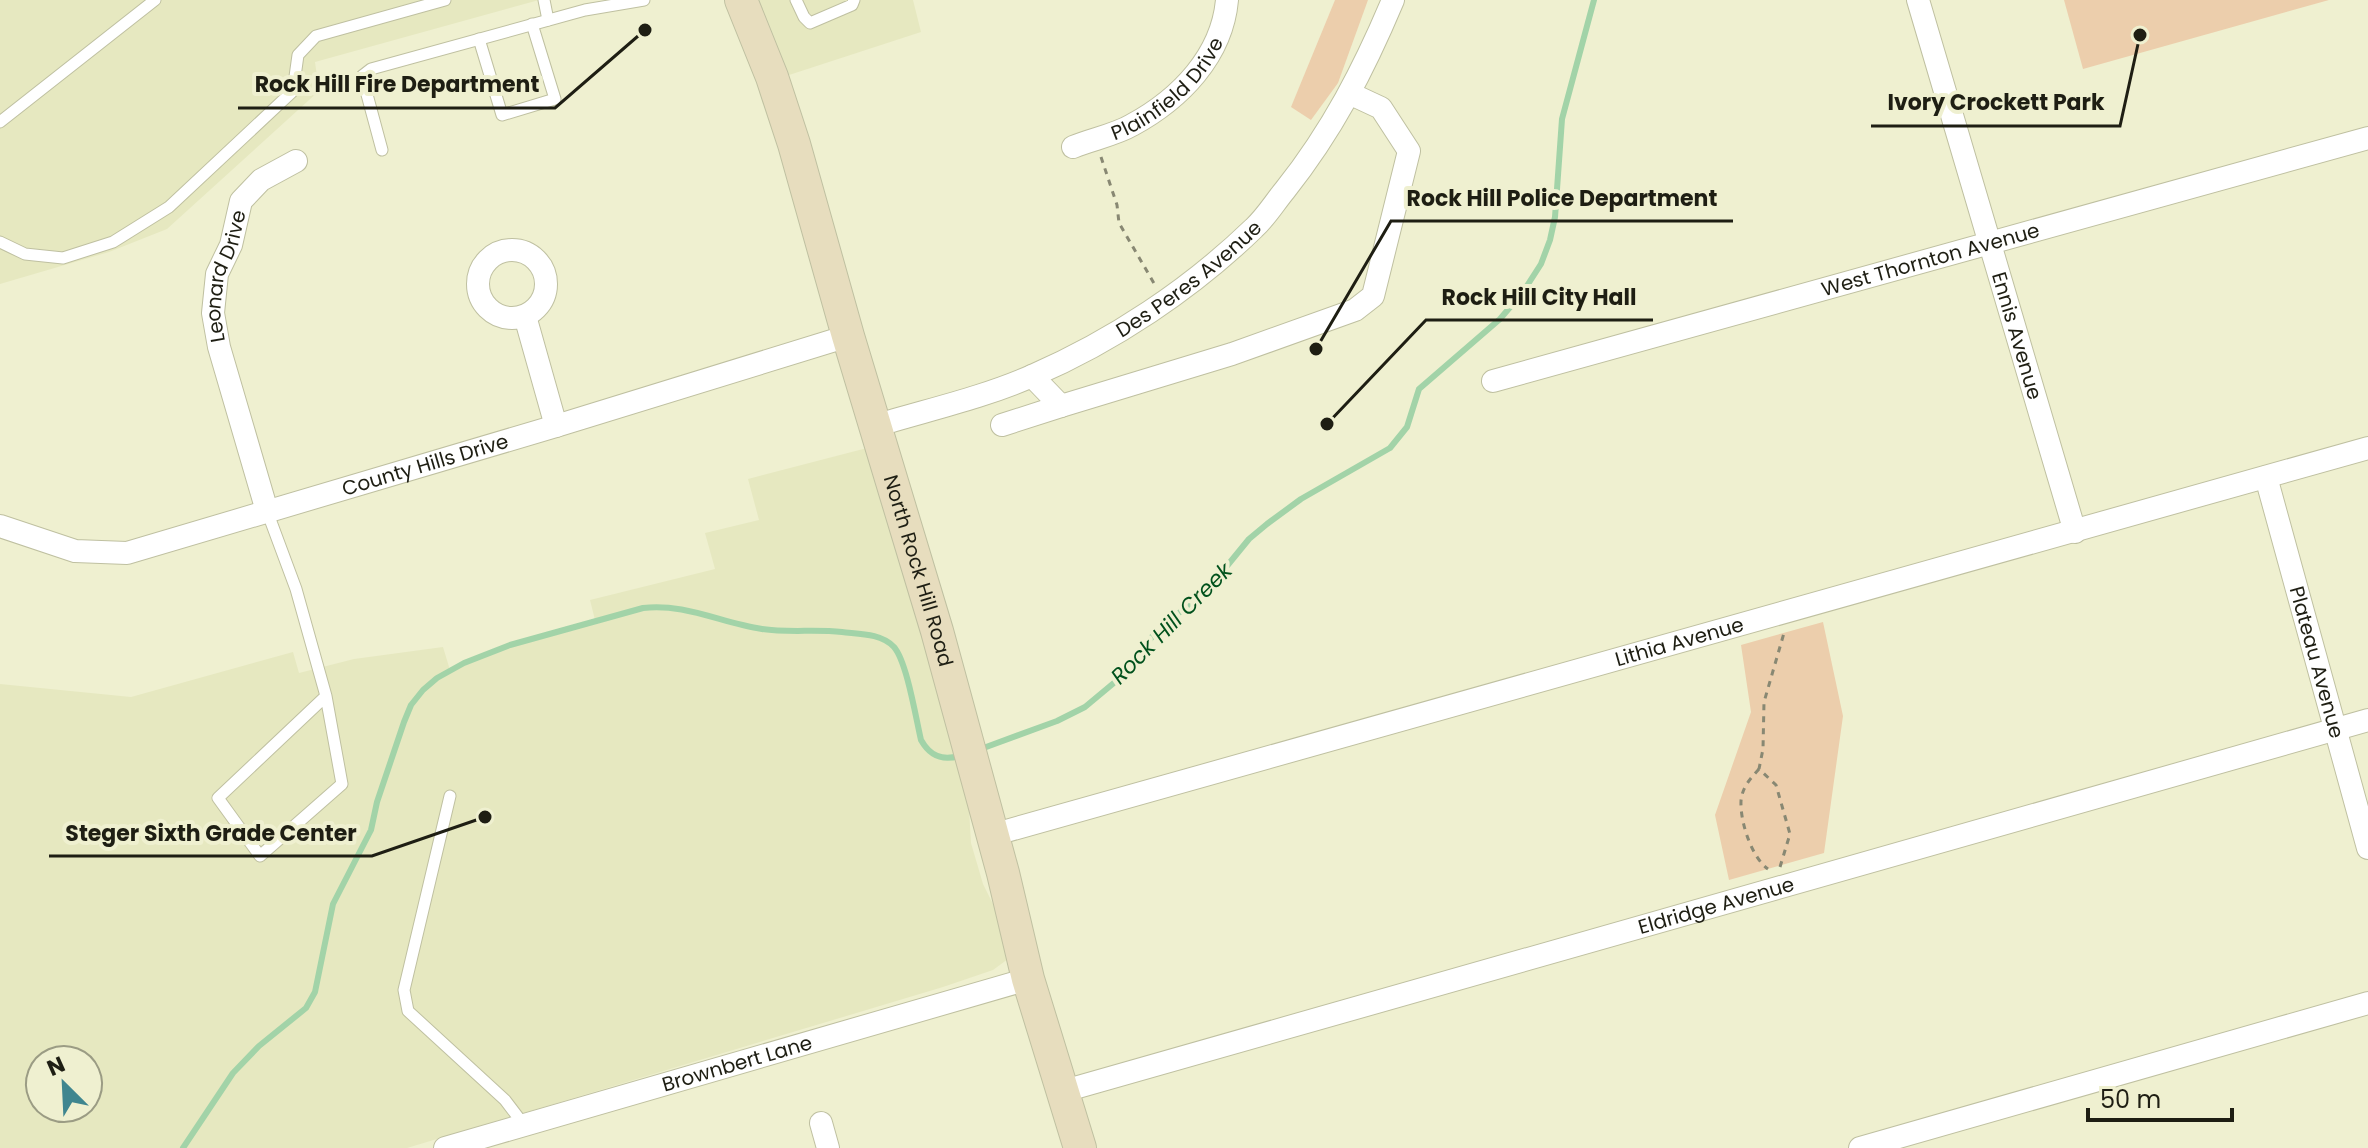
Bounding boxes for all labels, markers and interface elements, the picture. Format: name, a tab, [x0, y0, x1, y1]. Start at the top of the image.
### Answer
street label: Plainfield Drive	[1107, 32, 1230, 147]
callout: Rock Hill Fire Department	[238, 62, 555, 108]
text: Rock Hill Fire Department	[255, 69, 539, 100]
callout: Ivory Crockett Park	[1871, 80, 2120, 126]
text: Ivory Crockett Park	[1887, 87, 2105, 118]
callout: Rock Hill Police Department	[1391, 175, 1733, 221]
text: Rock Hill Police Department	[1407, 183, 1717, 214]
street label: Leonard Drive	[199, 207, 253, 345]
street label: Des Peres Avenue	[1111, 214, 1268, 344]
street label: West Thornton Avenue	[1818, 216, 2043, 303]
street label: Ennis Avenue	[1985, 269, 2049, 403]
callout: Rock Hill City Hall	[1426, 274, 1653, 320]
text: Rock Hill City Hall	[1442, 282, 1636, 313]
street label: County Hills Drive	[339, 427, 512, 503]
street label: North Rock Hill Road	[877, 471, 960, 670]
water label: Rock Hill Creek	[1104, 554, 1240, 691]
street label: Plateau Avenue	[2283, 583, 2351, 741]
street label: Lithia Avenue	[1612, 610, 1747, 673]
callout: Steger Sixth Grade Center	[49, 810, 372, 856]
text: Steger Sixth Grade Center	[65, 818, 357, 849]
street label: Eldridge Avenue	[1635, 870, 1797, 941]
street label: Brownbert Lane	[659, 1028, 815, 1098]
north arrow	[24, 1044, 104, 1124]
text: N	[42, 1049, 70, 1084]
scale bar	[2088, 1072, 2232, 1122]
text: 50 m	[2100, 1083, 2161, 1116]

